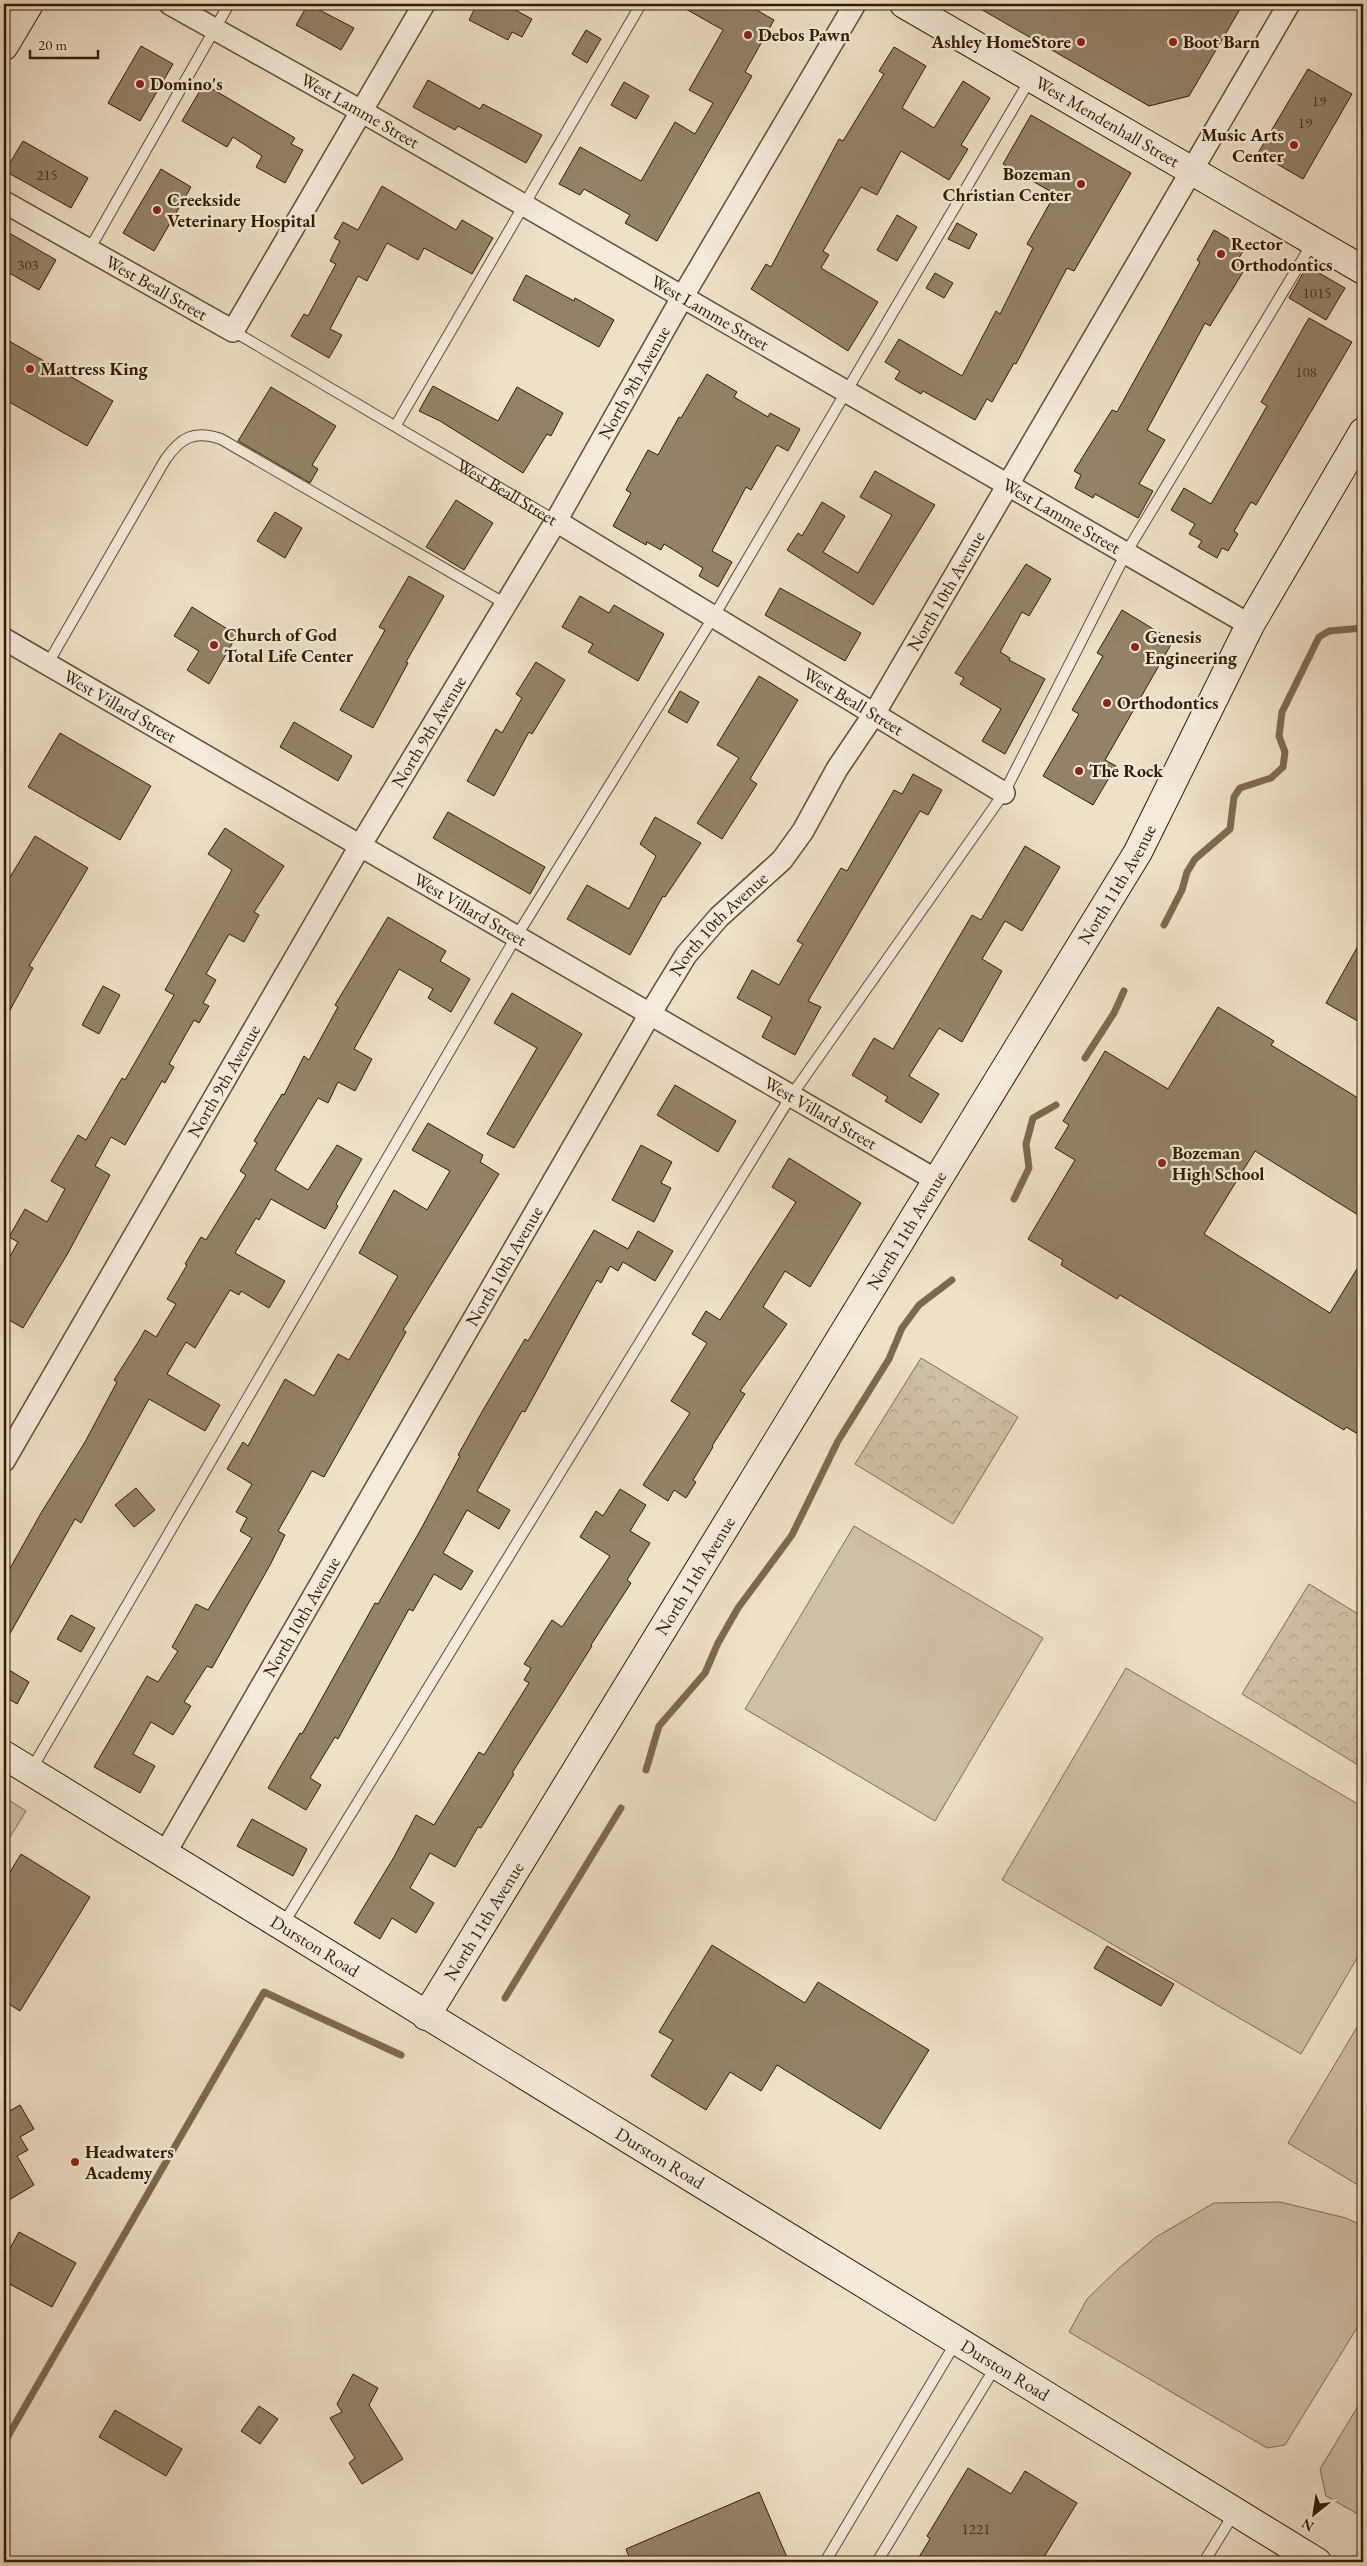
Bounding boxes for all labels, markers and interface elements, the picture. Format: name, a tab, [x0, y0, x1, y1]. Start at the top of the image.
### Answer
place label: Debos Pawn	[758, 23, 850, 46]
scale bar	[30, 28, 98, 60]
marker: Debos Pawn	[742, 29, 754, 41]
place label: Ashley HomeStore	[930, 30, 1071, 53]
place label: Boot Barn	[1183, 30, 1260, 53]
text: 20 m	[38, 35, 67, 54]
marker: Ashley HomeStore	[1075, 36, 1087, 48]
marker: Boot Barn	[1167, 36, 1179, 48]
street label: West Lamme Street	[297, 68, 424, 153]
street label: West Mendenhall Street	[1031, 71, 1184, 172]
place label: Domino's	[150, 72, 223, 95]
marker: Domino's	[134, 78, 146, 90]
house number: 19	[1312, 91, 1326, 110]
house number: 19	[1298, 113, 1312, 132]
place label: Music Arts Center	[1201, 123, 1285, 167]
marker: Music Arts Center	[1288, 139, 1300, 151]
place label: Bozeman Christian Center	[943, 162, 1072, 206]
house number: 215	[36, 165, 58, 184]
marker: Bozeman Christian Center	[1075, 178, 1087, 190]
place label: Creekside Veterinary Hospital	[167, 188, 316, 232]
marker: Creekside Veterinary Hospital	[151, 204, 163, 216]
place label: Rector Orthodontics	[1231, 232, 1333, 276]
marker: Rector Orthodontics	[1215, 248, 1227, 260]
street label: West Beall Street	[102, 250, 212, 325]
house number: 303	[17, 255, 39, 274]
street label: West Lamme Street	[647, 269, 774, 356]
house number: 1015	[1303, 283, 1331, 302]
street label: North 9th Avenue	[593, 322, 675, 443]
place label: Mattress King	[40, 357, 149, 380]
house number: 108	[1295, 362, 1317, 381]
marker: Mattress King	[24, 363, 36, 375]
street label: West Beall Street	[453, 453, 562, 531]
street label: West Lamme Street	[998, 472, 1125, 559]
street label: North 10th Avenue	[901, 527, 990, 655]
place label: Church of God Total Life Center	[224, 623, 354, 667]
place label: Genesis Engineering	[1145, 625, 1238, 669]
marker: Church of God Total Life Center	[208, 639, 220, 651]
marker: Genesis Engineering	[1129, 641, 1141, 653]
street label: West Beall Street	[799, 662, 908, 741]
street label: West Villard Street	[59, 664, 181, 748]
street label: North 9th Avenue	[386, 671, 471, 792]
place label: Orthodontics	[1117, 691, 1219, 714]
marker: Orthodontics	[1101, 697, 1113, 709]
place label: The Rock	[1089, 759, 1164, 782]
marker: The Rock	[1073, 765, 1085, 777]
street label: North 11th Avenue	[1072, 821, 1161, 948]
street label: West Villard Street	[410, 867, 531, 951]
street label: North 10th Avenue	[664, 867, 772, 980]
street label: North 9th Avenue	[182, 1020, 265, 1141]
street label: West Villard Street	[760, 1071, 882, 1155]
place label: Bozeman High School	[1172, 1141, 1264, 1185]
marker: Bozeman High School	[1156, 1157, 1168, 1169]
street label: North 11th Avenue	[861, 1166, 951, 1294]
street label: North 10th Avenue	[460, 1202, 548, 1330]
street label: North 11th Avenue	[650, 1512, 740, 1639]
street label: North 10th Avenue	[257, 1552, 345, 1681]
street label: North 11th Avenue	[438, 1857, 529, 1985]
street label: Durston Road	[266, 1910, 365, 1982]
street label: Durston Road	[612, 2122, 710, 2194]
place label: Headwaters Academy	[84, 2140, 174, 2184]
marker: Headwaters Academy	[69, 2156, 81, 2168]
street label: Durston Road	[957, 2334, 1055, 2406]
north arrow	[1290, 2488, 1340, 2538]
text: N	[1298, 2514, 1317, 2536]
house number: 1221	[962, 2519, 990, 2538]

